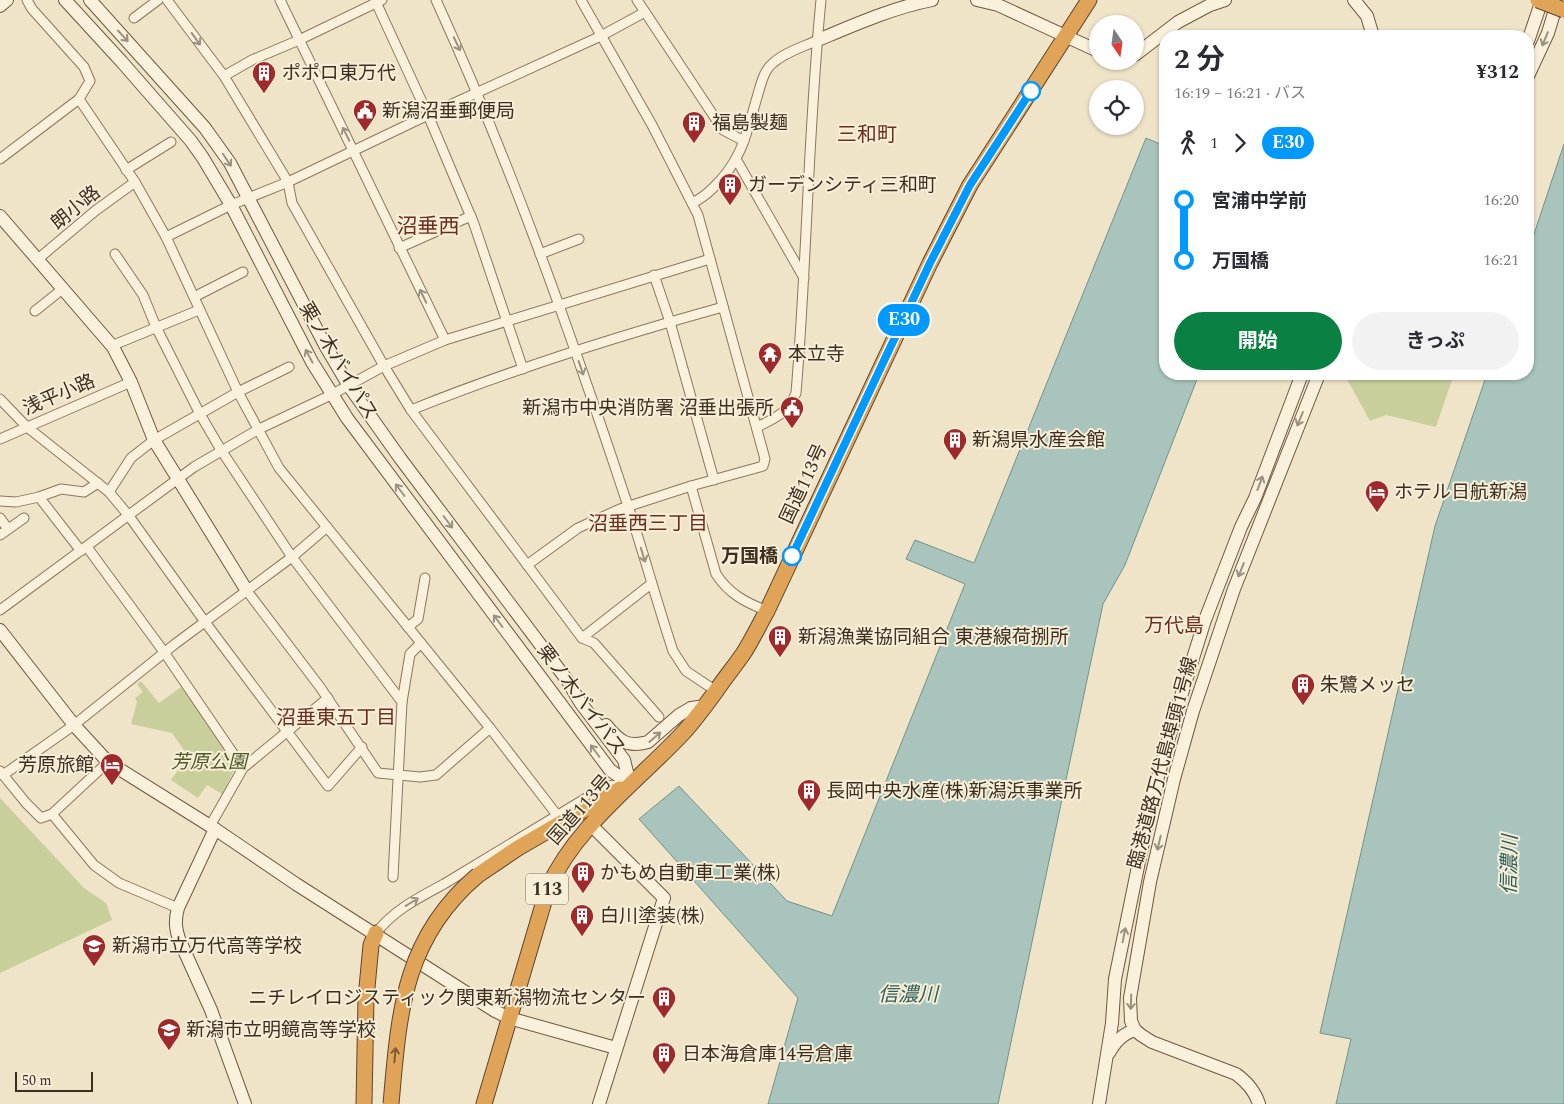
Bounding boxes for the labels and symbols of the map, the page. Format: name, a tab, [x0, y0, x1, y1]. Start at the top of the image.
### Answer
north arrow	[1089, 15, 1144, 70]
one-way arrow	[117, 29, 129, 42]
one-way arrow	[1539, 31, 1549, 46]
one-way arrow	[191, 32, 202, 45]
one-way arrow	[452, 36, 462, 51]
place label: ポポロ東万代	[282, 59, 396, 88]
building icon: ポポロ東万代	[251, 60, 277, 94]
unlabelled marker	[1021, 81, 1041, 101]
place label: 新潟沼垂郵便局	[382, 97, 515, 126]
public building icon: 新潟沼垂郵便局	[352, 98, 378, 132]
place label: 福島製麺	[712, 109, 788, 138]
building icon: 福島製麺	[681, 110, 707, 144]
district label: 三和町	[837, 120, 897, 150]
one-way arrow	[341, 127, 350, 142]
one-way arrow	[222, 153, 232, 167]
place label: ガーデンシティ三和町	[748, 171, 937, 200]
building icon: ガーデンシティ三和町	[717, 172, 743, 206]
street label: 朗小路	[45, 179, 107, 237]
district label: 沼垂西	[397, 211, 460, 243]
one-way arrow	[418, 289, 427, 304]
street label: 栗ノ木バイパス	[291, 297, 385, 425]
line badge: E30	[875, 304, 933, 336]
place label: 本立寺	[788, 340, 845, 369]
temple icon: 本立寺	[757, 341, 783, 375]
one-way arrow	[304, 349, 313, 364]
one-way arrow	[576, 360, 586, 376]
street label: 浅平小路	[18, 367, 100, 423]
place label: 新潟市中央消防署 沼垂出張所	[522, 394, 774, 423]
public building icon: 新潟市中央消防署 沼垂出張所	[779, 395, 805, 429]
one-way arrow	[1295, 411, 1305, 426]
place label: 新潟県水産会館	[972, 426, 1105, 455]
building icon: 新潟県水産会館	[942, 427, 968, 461]
street label: 国道113号	[773, 439, 835, 529]
one-way arrow	[1256, 475, 1265, 491]
place label: ホテル日航新潟	[1394, 478, 1527, 507]
hotel icon: ホテル日航新潟	[1364, 479, 1390, 513]
one-way arrow	[395, 484, 406, 497]
district label: 沼垂西三丁目	[588, 509, 708, 539]
one-way arrow	[443, 515, 453, 529]
place label: 万国橋	[721, 542, 778, 571]
marker: 万国橋	[782, 546, 802, 566]
one-way arrow	[638, 547, 648, 563]
one-way arrow	[1236, 562, 1246, 577]
district label: 万代島	[1144, 611, 1204, 641]
one-way arrow	[492, 615, 503, 628]
place label: 新潟漁業協同組合 東港線荷捌所	[798, 623, 1069, 652]
building icon: 新潟漁業協同組合 東港線荷捌所	[767, 624, 793, 658]
street label: 栗ノ木バイパス	[530, 638, 632, 762]
street label: 臨港道路万代島埠頭1号線	[1121, 654, 1205, 872]
place label: 朱鷺メッセ	[1320, 671, 1415, 700]
building icon: 朱鷺メッセ	[1290, 672, 1316, 706]
district label: 沼垂東五丁目	[276, 703, 396, 733]
one-way arrow	[648, 731, 661, 742]
one-way arrow	[590, 744, 600, 758]
park label: 芳原公園	[171, 748, 250, 777]
place label: 芳原旅館	[18, 751, 94, 780]
hotel icon: 芳原旅館	[99, 752, 125, 786]
street label: 国道113号	[541, 768, 619, 852]
place label: 長岡中央水産(株)新潟浜事業所	[826, 777, 1083, 806]
building icon: 長岡中央水産(株)新潟浜事業所	[796, 778, 822, 812]
water label: 信濃川	[1494, 833, 1526, 895]
one-way arrow	[1154, 834, 1163, 850]
place label: かもめ自動車工業(株)	[600, 859, 781, 888]
building icon: かもめ自動車工業(株)	[570, 860, 596, 894]
road number: 113	[526, 874, 568, 904]
one-way arrow	[405, 896, 419, 906]
place label: 白川塗装(株)	[600, 902, 705, 931]
building icon: 白川塗装(株)	[569, 903, 595, 937]
one-way arrow	[1119, 927, 1129, 943]
place label: 新潟市立万代高等学校	[112, 932, 302, 961]
school or university icon: 新潟市立万代高等学校	[81, 933, 107, 967]
water label: 信濃川	[878, 980, 940, 1010]
place label: ニチレイロジスティック関東新潟物流センター	[248, 984, 646, 1013]
building icon: ニチレイロジスティック関東新潟物流センター	[651, 985, 677, 1019]
one-way arrow	[1126, 994, 1135, 1010]
place label: 新潟市立明鏡高等学校	[186, 1016, 376, 1045]
school or university icon: 新潟市立明鏡高等学校	[156, 1017, 182, 1051]
place label: 日本海倉庫14号倉庫	[682, 1040, 853, 1069]
building icon: 日本海倉庫14号倉庫	[651, 1041, 677, 1075]
one-way arrow	[390, 1048, 400, 1064]
scale bar	[15, 1069, 92, 1092]

